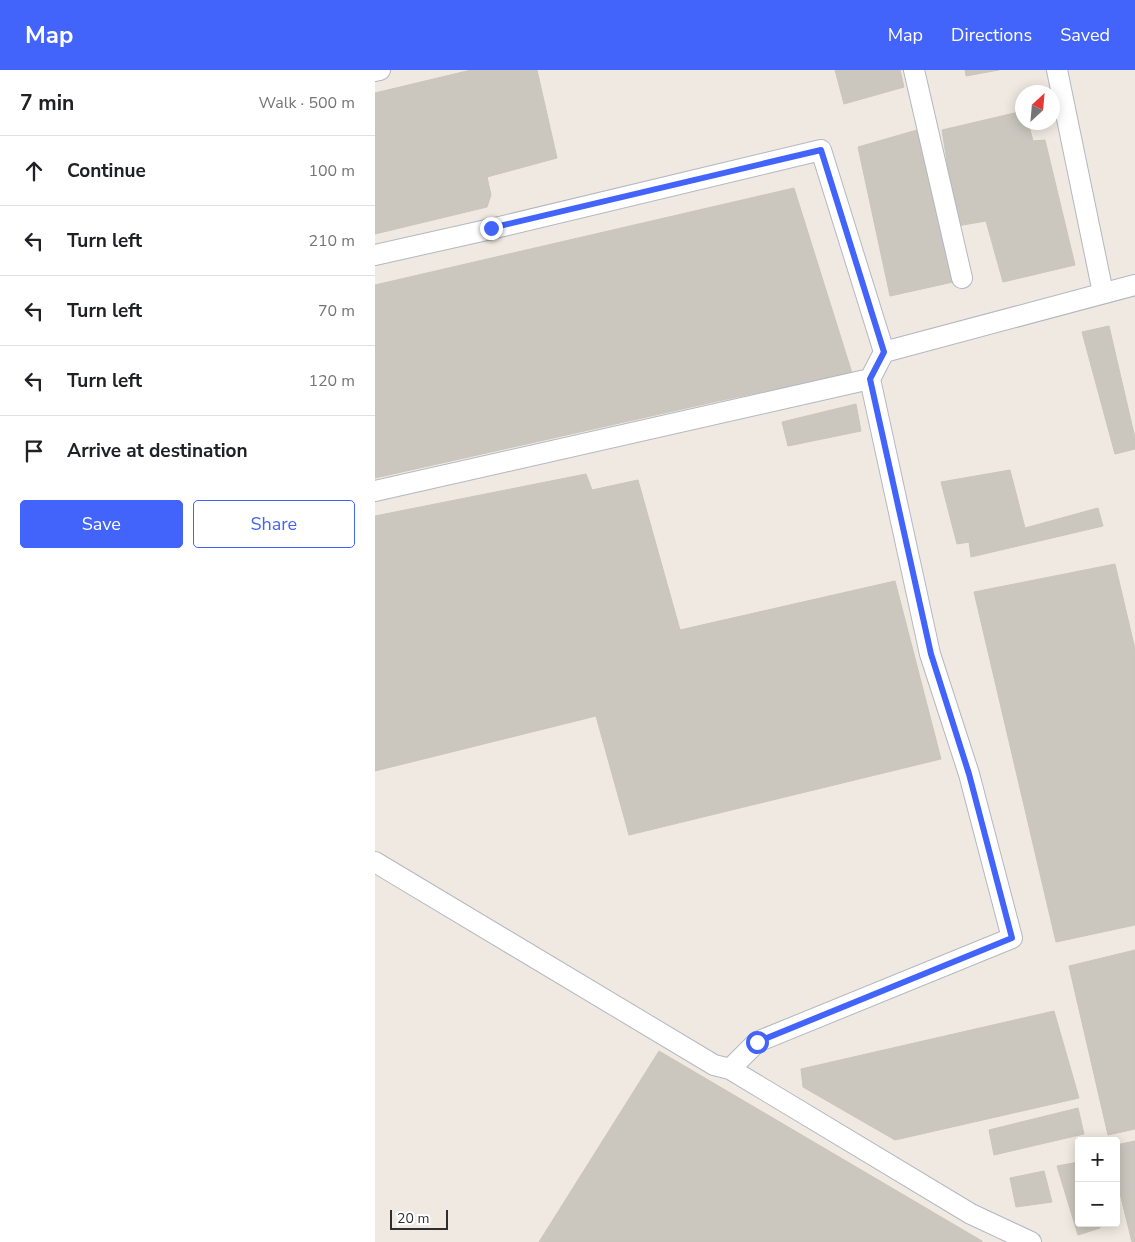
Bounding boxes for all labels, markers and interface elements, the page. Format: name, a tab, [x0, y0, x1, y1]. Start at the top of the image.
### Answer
text: Map	[25, 19, 73, 51]
text: Map	[888, 23, 923, 47]
text: Directions	[951, 23, 1032, 47]
text: Saved	[1060, 23, 1110, 47]
north arrow	[1015, 85, 1060, 130]
text: 7 min	[20, 89, 74, 117]
text: Walk · 500 m	[259, 92, 355, 114]
icon: ahead	[20, 157, 48, 185]
text: Continue	[67, 158, 146, 184]
text: 100 m	[308, 160, 355, 182]
route end	[480, 217, 503, 240]
icon: left	[20, 227, 48, 255]
text: Turn left	[67, 228, 142, 254]
text: 210 m	[308, 230, 355, 252]
icon: left	[20, 297, 48, 325]
text: Turn left	[67, 298, 142, 324]
text: 70 m	[318, 300, 355, 322]
icon: left	[20, 367, 48, 395]
text: Turn left	[67, 368, 142, 394]
text: 120 m	[308, 370, 355, 392]
icon: arrive	[20, 437, 48, 465]
text: Arrive at destination	[67, 438, 248, 464]
button: Save	[20, 500, 183, 548]
button: Share	[193, 500, 355, 548]
route start	[746, 1031, 769, 1054]
map controls	[1075, 1137, 1120, 1227]
button: +	[1075, 1137, 1120, 1182]
button: −	[1075, 1182, 1120, 1227]
scale bar	[390, 1207, 447, 1230]
text: 20 m	[397, 1209, 429, 1228]

